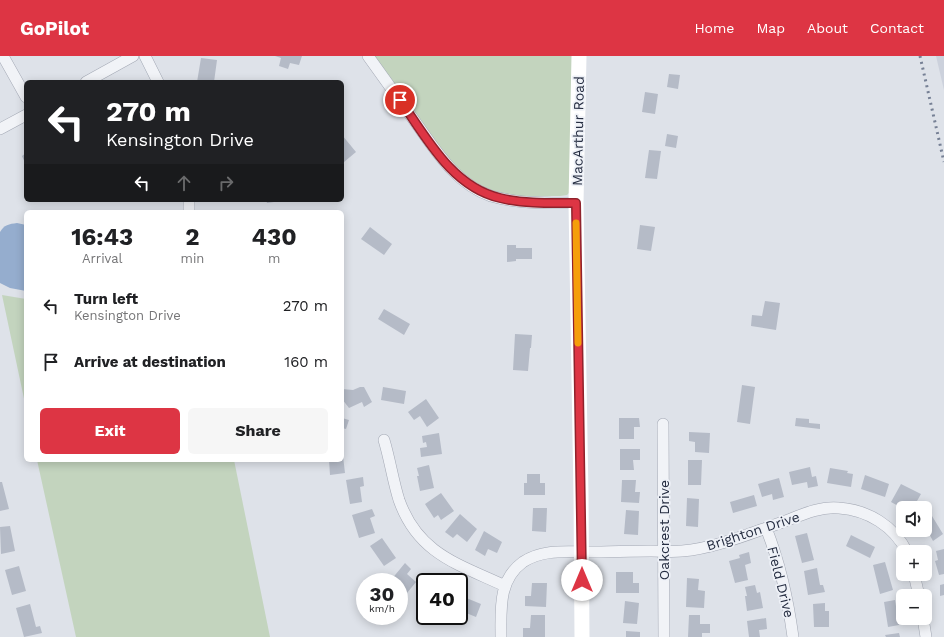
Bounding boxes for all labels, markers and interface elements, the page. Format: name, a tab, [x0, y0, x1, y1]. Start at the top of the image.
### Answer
text: GoPilot	[20, 17, 89, 40]
text: Home	[694, 20, 734, 36]
text: Map	[756, 20, 785, 36]
text: About	[807, 20, 848, 36]
text: Contact	[870, 20, 924, 36]
street label: MacArthur Road	[569, 76, 587, 186]
pin	[383, 83, 417, 117]
icon: arrive	[389, 89, 411, 111]
text: 270 m	[106, 95, 191, 128]
icon: left	[40, 96, 92, 148]
text: Kensington Drive	[106, 129, 254, 150]
icon: left	[131, 172, 153, 194]
icon: ahead	[173, 172, 195, 194]
icon: right	[215, 172, 237, 194]
text: 16:43	[71, 223, 133, 251]
text: 2	[185, 223, 200, 251]
text: 430	[252, 223, 297, 251]
text: Arrival	[82, 251, 123, 266]
text: min	[181, 251, 204, 266]
text: m	[268, 251, 280, 266]
text: Turn left	[74, 290, 138, 308]
icon: left	[40, 295, 62, 317]
text: 270 m	[283, 297, 328, 315]
text: Kensington Drive	[74, 308, 181, 323]
icon: arrive	[40, 351, 62, 373]
text: Arrive at destination	[74, 353, 226, 371]
text: 160 m	[284, 353, 328, 371]
button: Exit	[40, 408, 180, 454]
button: Share	[188, 408, 328, 454]
street label: Oakcrest Drive	[656, 480, 672, 580]
map controls	[896, 501, 932, 625]
button: sound	[896, 501, 932, 537]
street label: Brighton Drive	[704, 508, 802, 554]
street label: Field Drive	[764, 545, 798, 619]
button: +	[896, 545, 932, 581]
position arrow	[561, 559, 603, 601]
speed limit sign: 40	[416, 573, 468, 625]
text: 30	[370, 582, 394, 606]
button: −	[896, 589, 932, 625]
text: km/h	[369, 603, 395, 614]

